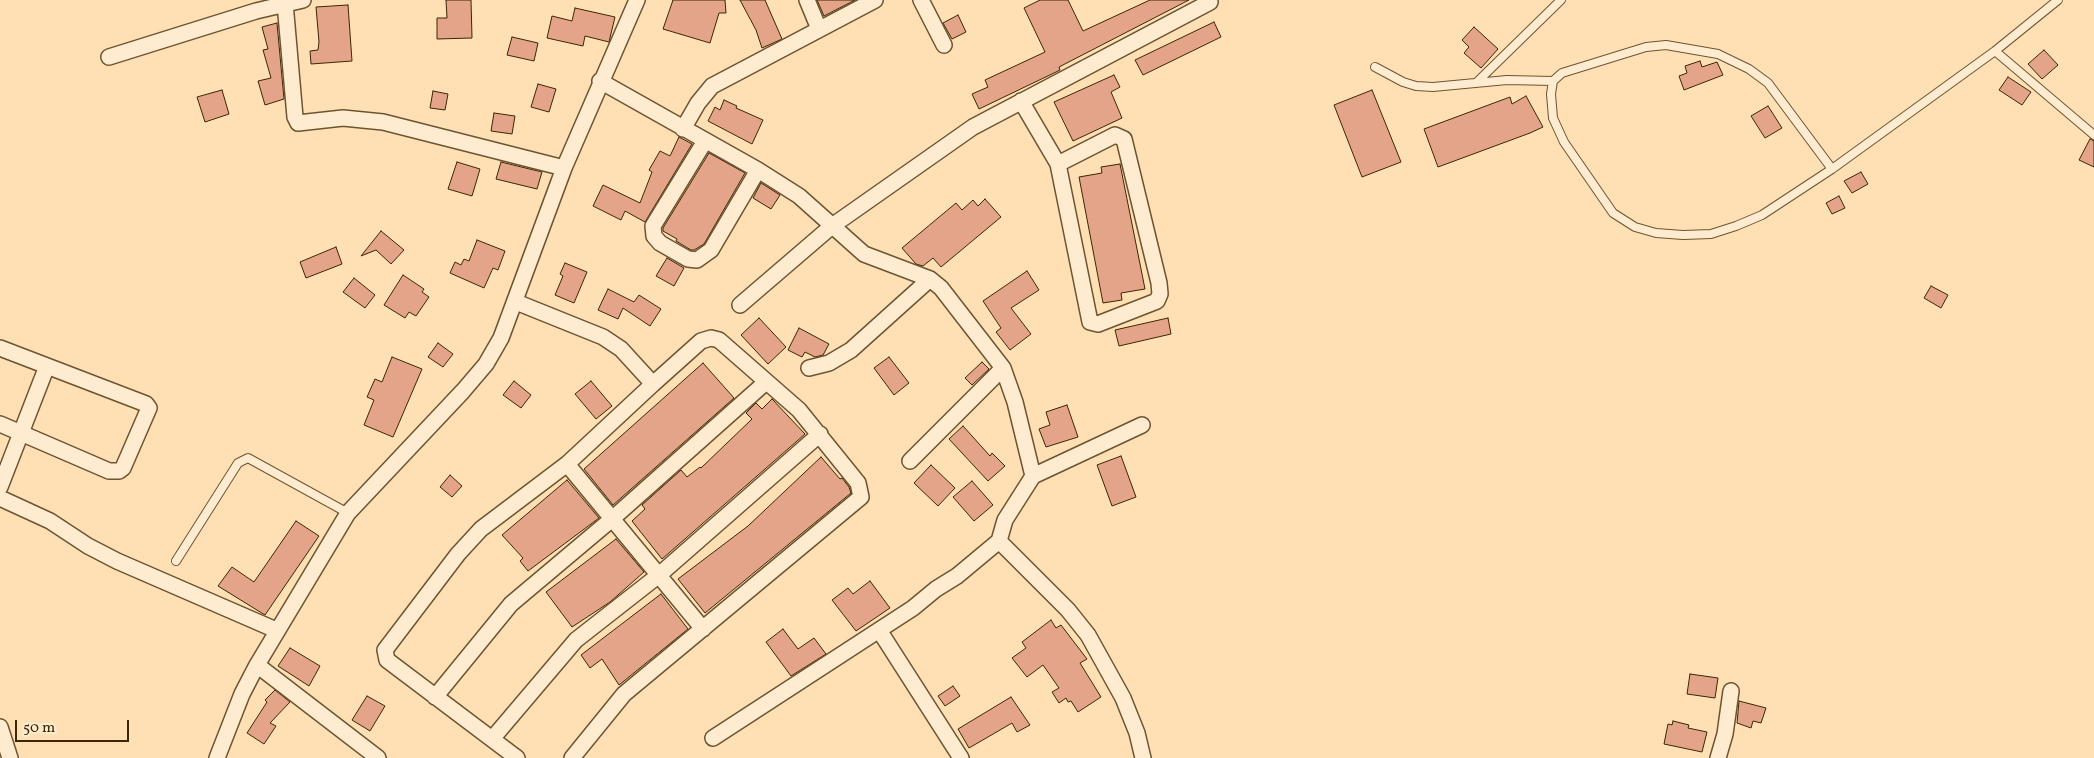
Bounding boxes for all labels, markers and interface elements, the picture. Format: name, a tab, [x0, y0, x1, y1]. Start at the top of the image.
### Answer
scale bar	[18, 710, 131, 742]
text: 50 m	[23, 718, 55, 739]

